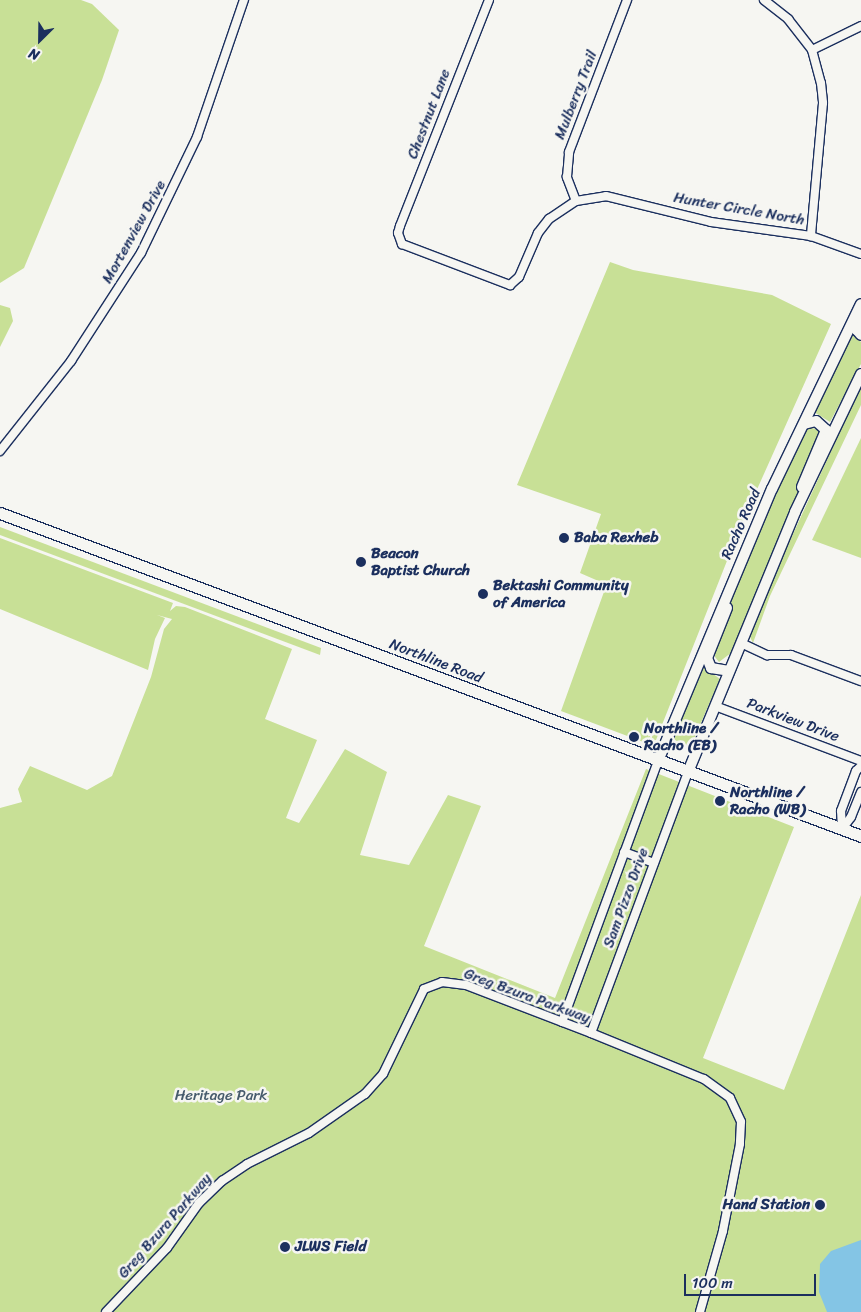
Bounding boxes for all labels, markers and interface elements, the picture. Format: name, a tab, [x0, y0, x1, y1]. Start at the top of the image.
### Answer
north arrow	[15, 15, 65, 65]
text: N	[25, 41, 43, 68]
street label: Mulberry Trail	[551, 48, 601, 142]
street label: Chestnut Lane	[404, 67, 454, 161]
street label: Mortenview Drive	[98, 177, 170, 287]
street label: Hunter Circle North	[672, 189, 806, 229]
street label: Racho Road	[717, 486, 765, 562]
place label: Baba Rexheb	[574, 529, 659, 547]
marker: Baba Rexheb	[558, 532, 570, 544]
place label: Beacon Baptist Church	[371, 544, 470, 579]
marker: Beacon Baptist Church	[355, 556, 367, 568]
place label: Bektashi Community of America	[493, 576, 629, 611]
marker: Bektashi Community of America	[477, 588, 489, 600]
street label: Northline Road	[387, 635, 485, 687]
street label: Parkview Drive	[744, 694, 842, 746]
place label: Northline / Racho (EB)	[644, 719, 718, 754]
marker: Northline / Racho (EB)	[628, 731, 640, 743]
place label: Northline / Racho (WB)	[730, 783, 805, 818]
marker: Northline / Racho (WB)	[714, 795, 726, 807]
street label: Sam Pizzo Drive	[600, 845, 652, 951]
street label: Greg Bzura Parkway	[461, 965, 593, 1027]
park label: Heritage Park	[175, 1087, 267, 1105]
street label: Greg Bzura Parkway	[114, 1170, 216, 1282]
place label: Hand Station	[722, 1196, 810, 1214]
marker: Hand Station	[814, 1199, 826, 1211]
place label: JLWS Field	[295, 1238, 366, 1256]
marker: JLWS Field	[279, 1241, 291, 1253]
scale bar	[686, 1264, 818, 1296]
text: 100 m	[692, 1270, 733, 1296]

